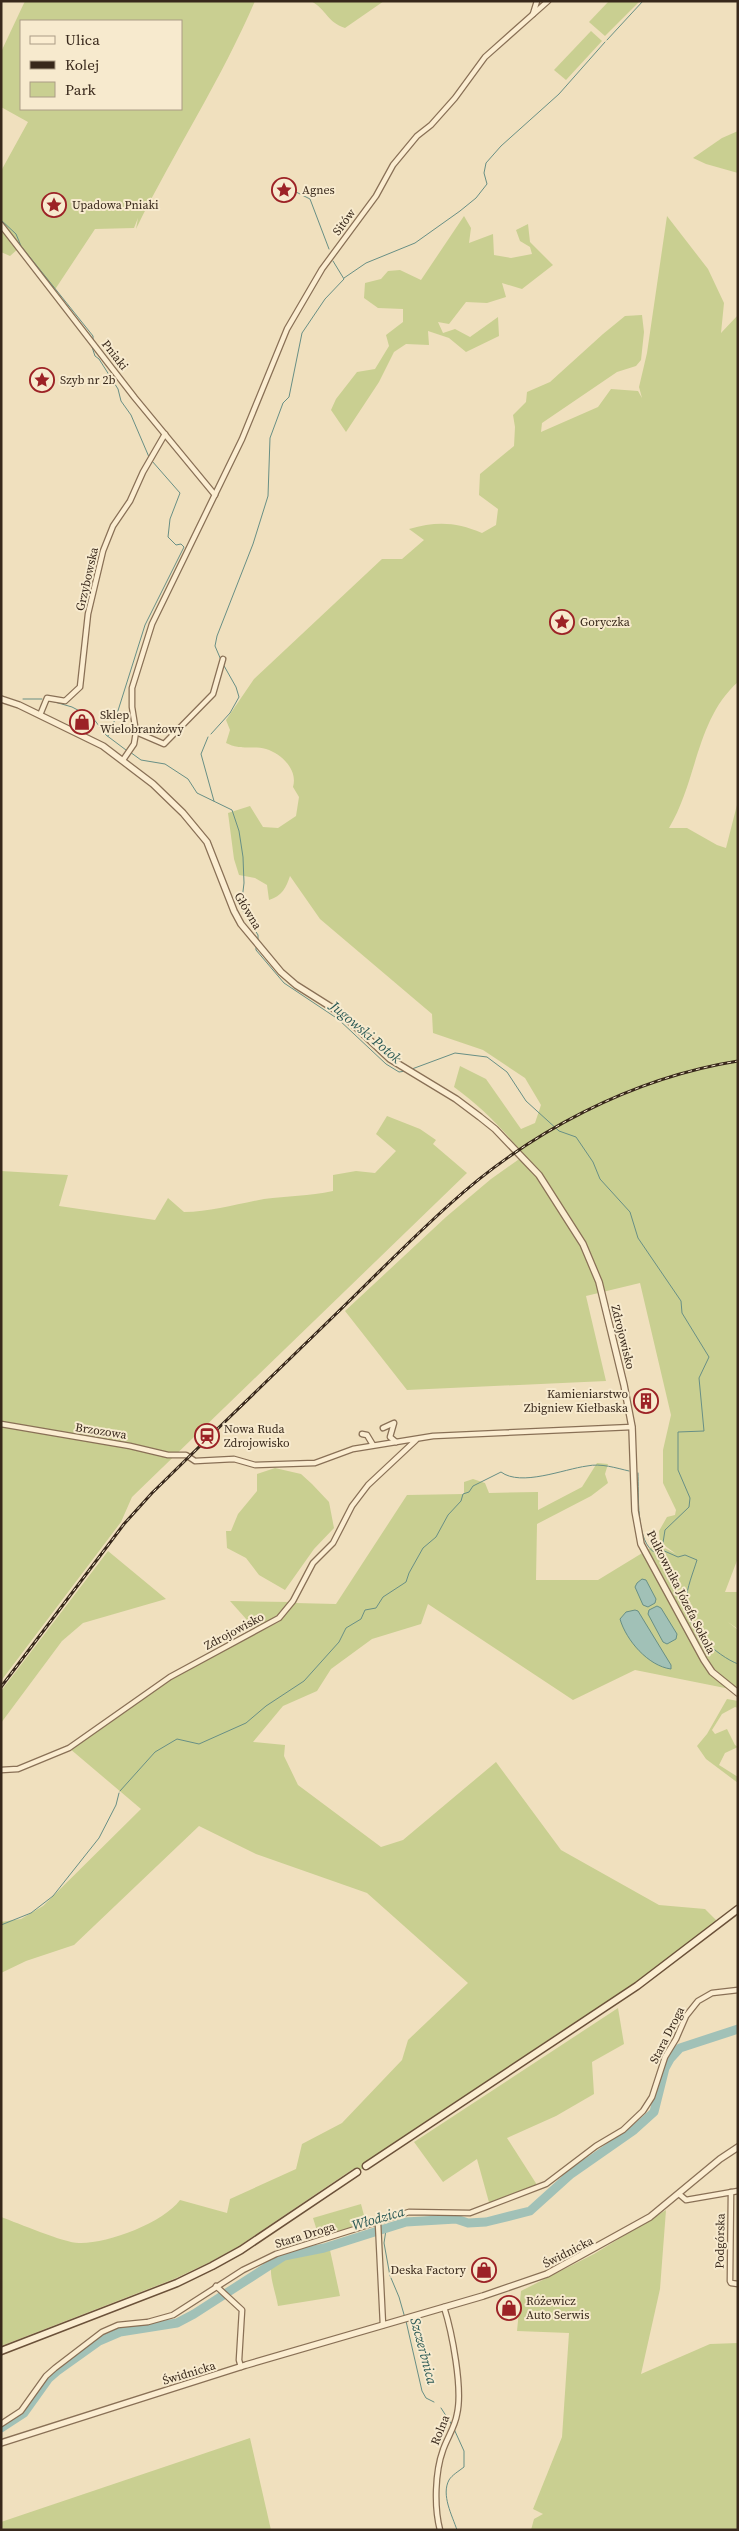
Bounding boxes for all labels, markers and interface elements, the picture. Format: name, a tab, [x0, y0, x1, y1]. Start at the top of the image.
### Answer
legend	[20, 20, 182, 110]
text: Ulica	[65, 29, 100, 50]
text: Kolej	[65, 54, 99, 75]
text: Park	[65, 79, 97, 100]
place icon: Agnes	[271, 177, 297, 203]
place label: Agnes	[302, 182, 335, 198]
place icon: Upadowa Pniaki	[41, 192, 67, 218]
place label: Upadowa Pniaki	[72, 197, 159, 213]
street label: Sitów	[329, 205, 360, 239]
street label: Pniaki	[98, 337, 132, 374]
place icon: Szyb nr 2b	[29, 367, 55, 393]
place label: Szyb nr 2b	[60, 372, 115, 388]
street label: Grzybowska	[72, 545, 102, 612]
place icon: Goryczka	[549, 609, 575, 635]
place label: Goryczka	[580, 614, 631, 630]
place label: Sklep Wielobranżowy	[100, 707, 184, 737]
shop icon: Sklep Wielobranżowy	[69, 709, 95, 735]
street label: Główna	[231, 889, 266, 933]
water label: Jugowski Potok	[325, 995, 406, 1068]
street label: Zdrojowisko	[607, 1303, 639, 1371]
place label: Kamieniarstwo Zbigniew Kiełbaska	[524, 1386, 629, 1416]
building icon: Kamieniarstwo Zbigniew Kiełbaska	[633, 1388, 659, 1414]
street label: Brzozowa	[74, 1419, 129, 1443]
place label: Nowa Ruda Zdrojowisko	[224, 1421, 290, 1451]
station icon: Nowa Ruda Zdrojowisko	[194, 1423, 220, 1449]
street label: Pułkownika Józefa Sokola	[643, 1528, 720, 1657]
street label: Zdrojowisko	[201, 1608, 267, 1653]
street label: Stara Droga	[646, 2003, 689, 2066]
water label: Włodzica	[349, 2201, 407, 2235]
street label: Podgórska	[712, 2212, 728, 2269]
street label: Stara Droga	[273, 2218, 338, 2252]
street label: Świdnicka	[540, 2232, 597, 2272]
shop icon: Deska Factory	[471, 2257, 497, 2283]
place label: Deska Factory	[391, 2262, 467, 2278]
place label: Różewicz Auto Serwis	[526, 2293, 589, 2323]
shop icon: Różewicz Auto Serwis	[496, 2295, 522, 2321]
water label: Szczerbnica	[406, 2315, 443, 2387]
street label: Świdnicka	[161, 2357, 218, 2389]
street label: Rolna	[427, 2412, 454, 2447]

